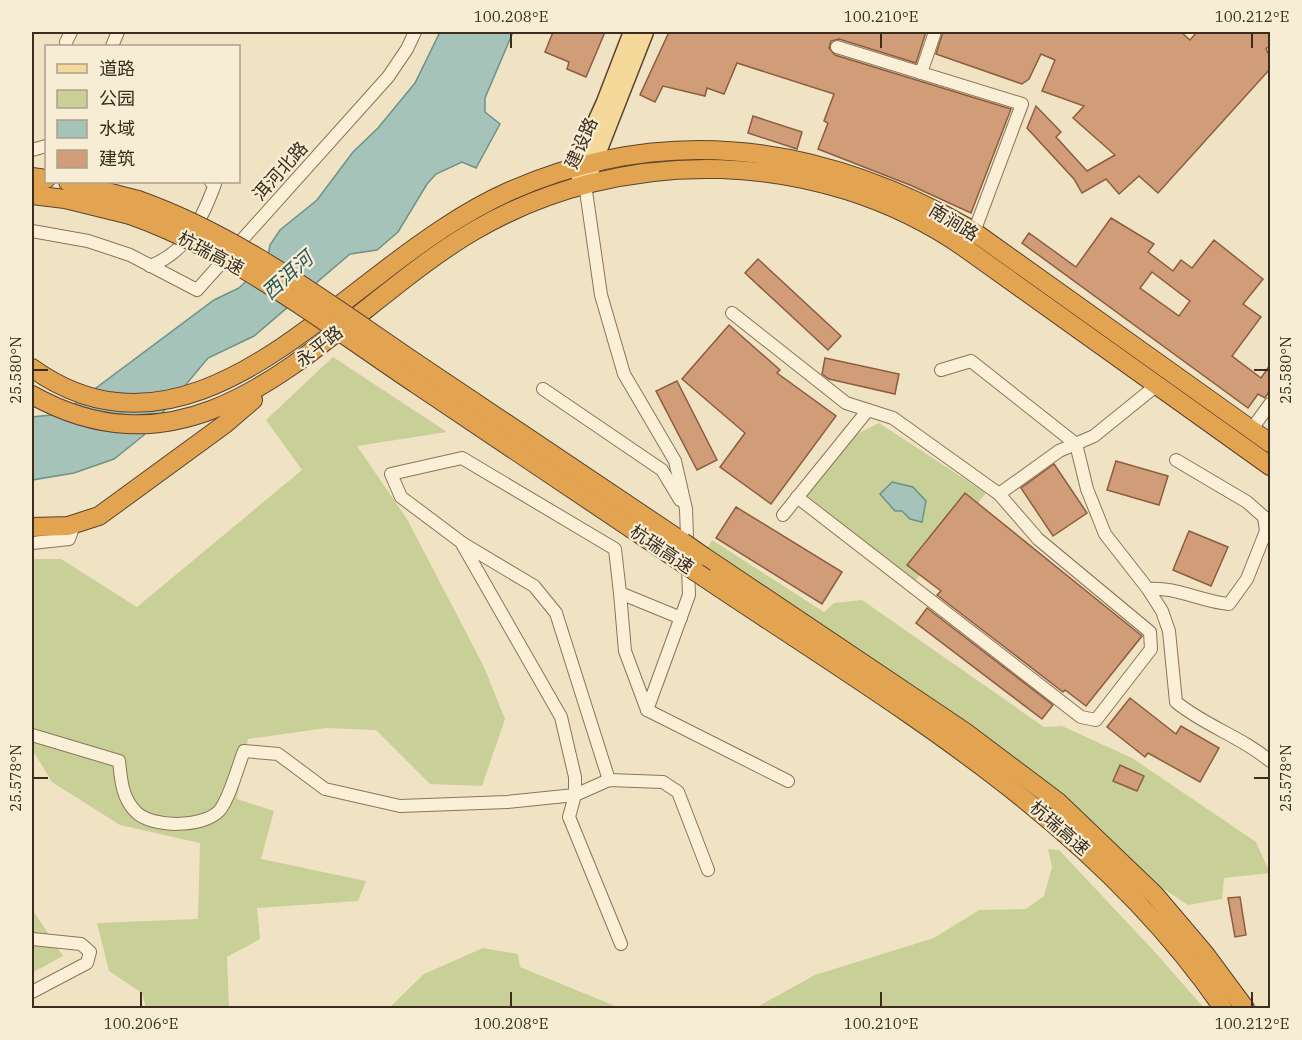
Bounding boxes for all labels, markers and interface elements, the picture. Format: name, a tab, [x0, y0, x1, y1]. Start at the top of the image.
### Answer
text: 100.208°E	[474, 7, 548, 26]
text: 100.210°E	[844, 7, 918, 26]
text: 100.212°E	[1215, 7, 1289, 26]
legend	[45, 45, 240, 183]
text: 道路	[99, 57, 135, 80]
text: 公园	[99, 87, 135, 110]
street label: 建设路	[560, 114, 602, 172]
text: 水域	[99, 117, 135, 140]
street label: 洱河北路	[247, 137, 313, 205]
text: 建筑	[99, 147, 135, 170]
street label: 南涧路	[925, 198, 983, 246]
street label: 杭瑞高速	[174, 226, 248, 280]
water label: 西洱河	[256, 242, 321, 305]
street label: 永平路	[291, 320, 347, 372]
text: 25.580°N	[6, 336, 25, 404]
text: 25.580°N	[1276, 336, 1295, 404]
street label: 杭瑞高速	[626, 519, 698, 579]
text: 25.578°N	[6, 744, 25, 812]
text: 25.578°N	[1276, 744, 1295, 812]
street label: 杭瑞高速	[1025, 796, 1095, 860]
text: 100.206°E	[104, 1014, 178, 1033]
text: 100.208°E	[474, 1014, 548, 1033]
text: 100.210°E	[844, 1014, 918, 1033]
text: 100.212°E	[1215, 1014, 1289, 1033]

